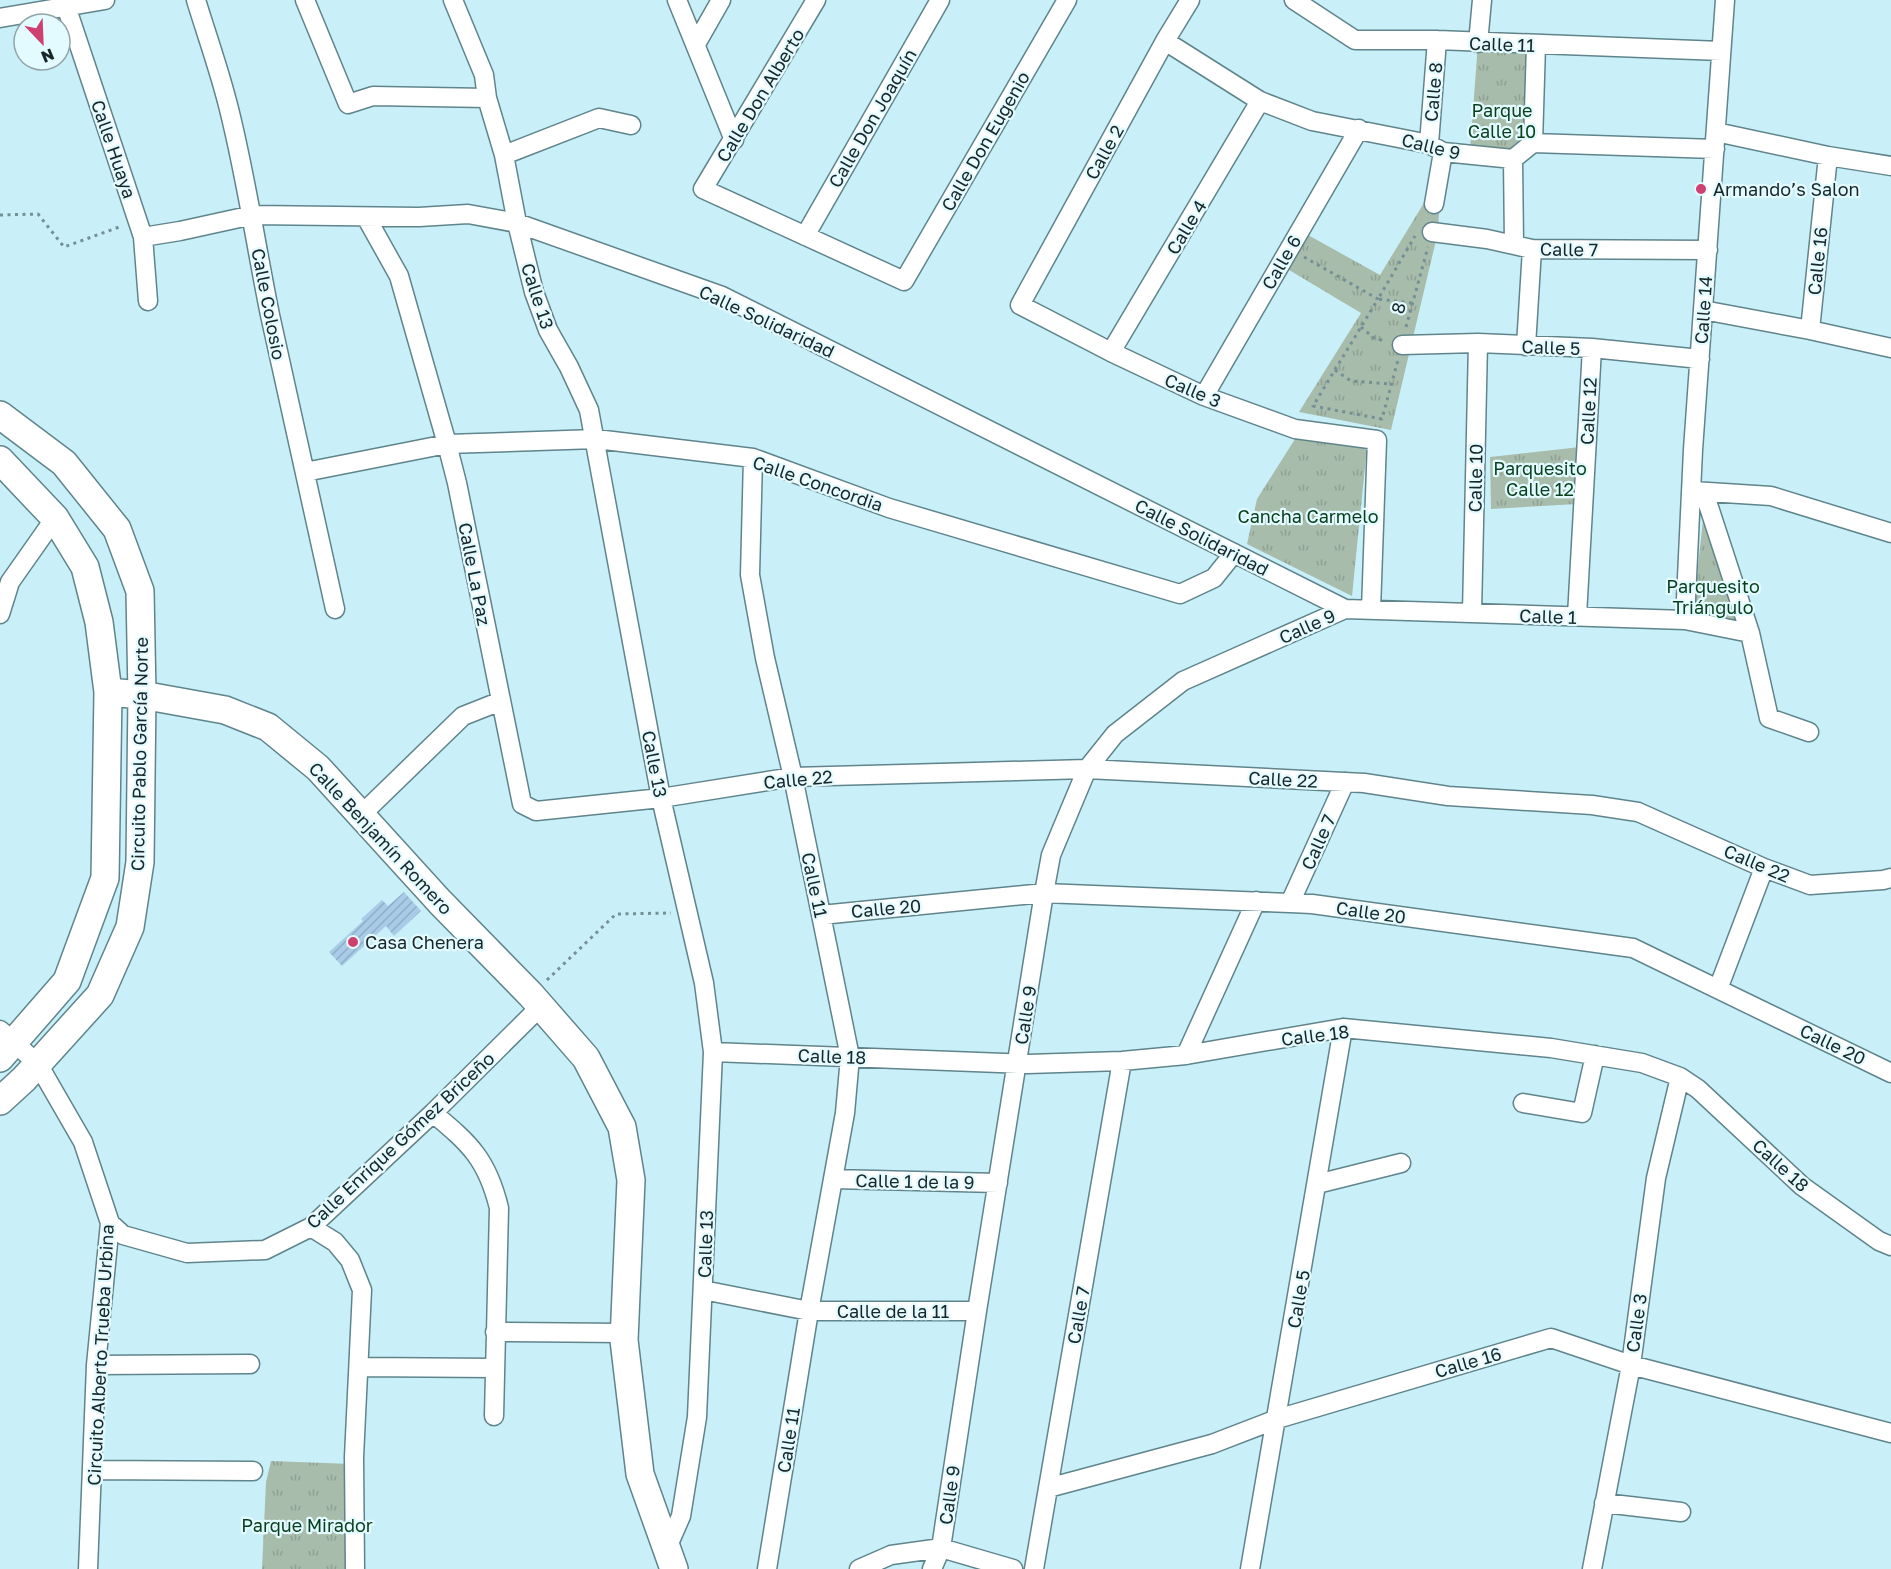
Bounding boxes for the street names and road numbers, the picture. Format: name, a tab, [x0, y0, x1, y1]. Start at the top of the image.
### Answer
street label: Calle Don Alberto	[711, 24, 809, 166]
street label: Calle 11	[1469, 32, 1536, 56]
street label: Calle Don Joaquín	[823, 45, 921, 191]
street label: Calle 8	[1419, 61, 1447, 123]
street label: Calle Don Eugenio	[936, 67, 1034, 215]
street label: Calle Huaya	[87, 97, 141, 201]
street label: Calle 2	[1080, 121, 1128, 183]
street label: Calle 9	[1399, 128, 1463, 164]
street label: Calle 4	[1161, 196, 1211, 258]
street label: Calle 16	[1802, 226, 1832, 296]
street label: Calle 6	[1257, 231, 1305, 293]
street label: Calle 7	[1540, 237, 1598, 261]
street label: Calle Colosio	[247, 246, 291, 362]
street label: Calle 13	[517, 260, 559, 332]
street label: Calle 14	[1690, 275, 1716, 345]
street label: Calle Solidaridad	[696, 280, 838, 362]
street label: 8	[1386, 300, 1410, 316]
street label: Calle 5	[1521, 335, 1581, 359]
street label: Calle 3	[1161, 368, 1225, 412]
street label: Calle 12	[1575, 377, 1601, 445]
street label: Calle 10	[1463, 444, 1487, 512]
street label: Calle Concordia	[750, 450, 886, 516]
street label: Calle Solidaridad	[1132, 494, 1272, 580]
street label: Calle La Paz	[454, 520, 496, 628]
street label: Calle 9	[1275, 604, 1339, 648]
street label: Calle 1	[1519, 604, 1577, 628]
street label: Circuito Pablo García Norte	[126, 637, 152, 871]
street label: Calle 13	[638, 729, 672, 799]
street label: Calle Benjamín Romero	[305, 757, 457, 919]
street label: Calle 22	[762, 765, 834, 793]
street label: Calle 22	[1248, 766, 1318, 792]
street label: Calle 7	[1296, 811, 1340, 873]
street label: Calle 22	[1721, 839, 1793, 887]
street label: Calle 11	[797, 850, 833, 920]
street label: Calle 20	[850, 894, 922, 922]
street label: Calle 20	[1335, 896, 1407, 928]
street label: Calle 9	[1009, 984, 1041, 1046]
street label: Calle 20	[1797, 1019, 1869, 1069]
street label: Calle 18	[1280, 1020, 1350, 1050]
street label: Calle 18	[797, 1044, 867, 1068]
street label: Calle Enrique Gómez Briceño	[301, 1047, 499, 1233]
street label: Calle 18	[1748, 1134, 1814, 1196]
street label: Calle 1 de la 9	[855, 1169, 975, 1193]
street label: Calle 13	[693, 1210, 717, 1278]
street label: Circuito Alberto Trueba Urbina	[82, 1224, 118, 1486]
street label: Calle 5	[1282, 1268, 1314, 1330]
street label: Calle 7	[1062, 1284, 1094, 1346]
street label: Calle 3	[1621, 1292, 1651, 1354]
street label: Calle de la 11	[837, 1300, 950, 1322]
street label: Calle 16	[1432, 1342, 1504, 1382]
street label: Calle 11	[772, 1405, 804, 1474]
street label: Calle 9	[934, 1464, 964, 1526]

